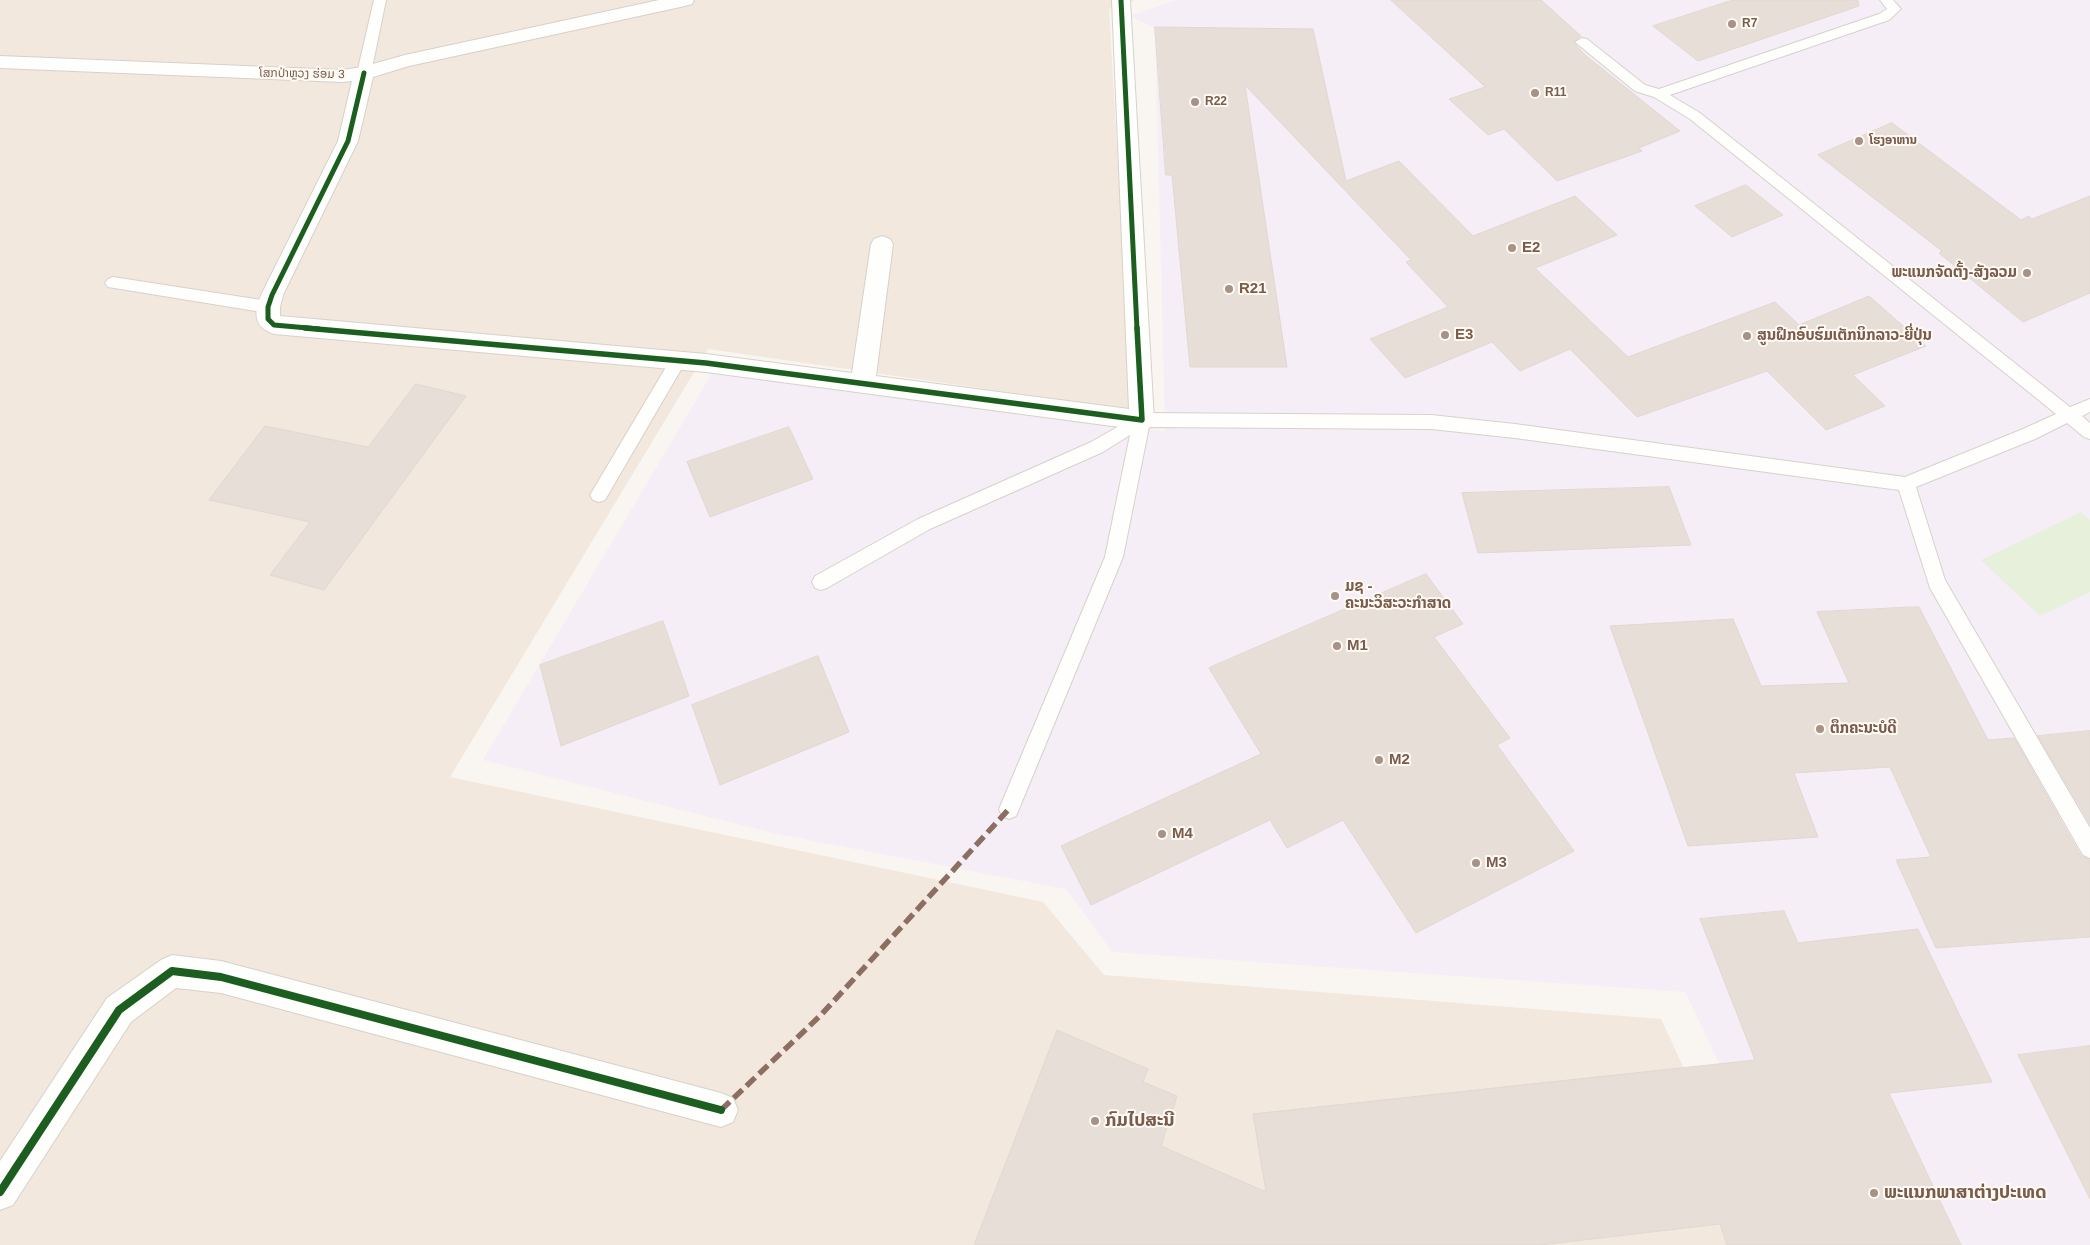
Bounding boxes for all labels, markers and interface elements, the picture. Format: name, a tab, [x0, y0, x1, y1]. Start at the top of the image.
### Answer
place label: R7	[1742, 17, 1757, 31]
marker: R7	[1726, 18, 1738, 30]
street label: ໂສກປ່າຫຼວງ ຮ່ອມ 3	[259, 66, 345, 82]
place label: R11	[1545, 86, 1566, 100]
marker: R11	[1529, 87, 1541, 99]
place label: R22	[1205, 95, 1227, 109]
marker: R22	[1189, 96, 1201, 108]
place label: ໂຮງອາຫານ	[1869, 134, 1917, 148]
marker: ໂຮງອາຫານ	[1853, 135, 1865, 147]
place label: E2	[1522, 239, 1540, 257]
marker: E2	[1506, 242, 1518, 254]
place label: ພະແນກຈັດຕັ້ງ-ສັງລວມ	[1891, 264, 2017, 282]
marker: ພະແນກຈັດຕັ້ງ-ສັງລວມ	[2021, 267, 2033, 279]
place label: R21	[1239, 280, 1267, 298]
marker: R21	[1223, 283, 1235, 295]
place label: E3	[1455, 326, 1473, 344]
place label: ສູນຝຶກອົບຮົມເຕັກນິກລາວ-ຍີ່ປຸ່ນ	[1757, 327, 1932, 345]
marker: E3	[1439, 329, 1451, 341]
marker: ສູນຝຶກອົບຮົມເຕັກນິກລາວ-ຍີ່ປຸ່ນ	[1741, 330, 1753, 342]
place label: ມຊ - ຄະນະວິສະວະກຳສາດ	[1345, 578, 1451, 613]
marker: ມຊ - ຄະນະວິສະວະກຳສາດ	[1329, 590, 1341, 602]
place label: M1	[1347, 637, 1368, 655]
marker: M1	[1331, 640, 1343, 652]
place label: ຕຶກຄະນະບໍດີ	[1830, 720, 1897, 738]
marker: ຕຶກຄະນະບໍດີ	[1814, 723, 1826, 735]
place label: M2	[1389, 751, 1410, 769]
marker: M2	[1373, 754, 1385, 766]
place label: M4	[1172, 825, 1193, 843]
marker: M4	[1156, 828, 1168, 840]
place label: M3	[1486, 854, 1507, 872]
marker: M3	[1470, 857, 1482, 869]
place label: ກົມໄປສະນີ	[1105, 1110, 1174, 1132]
marker: ກົມໄປສະນີ	[1089, 1115, 1101, 1127]
place label: ພະແນກພາສາຕ່າງປະເທດ	[1884, 1182, 2046, 1204]
marker: ພະແນກພາສາຕ່າງປະເທດ	[1868, 1187, 1880, 1199]

